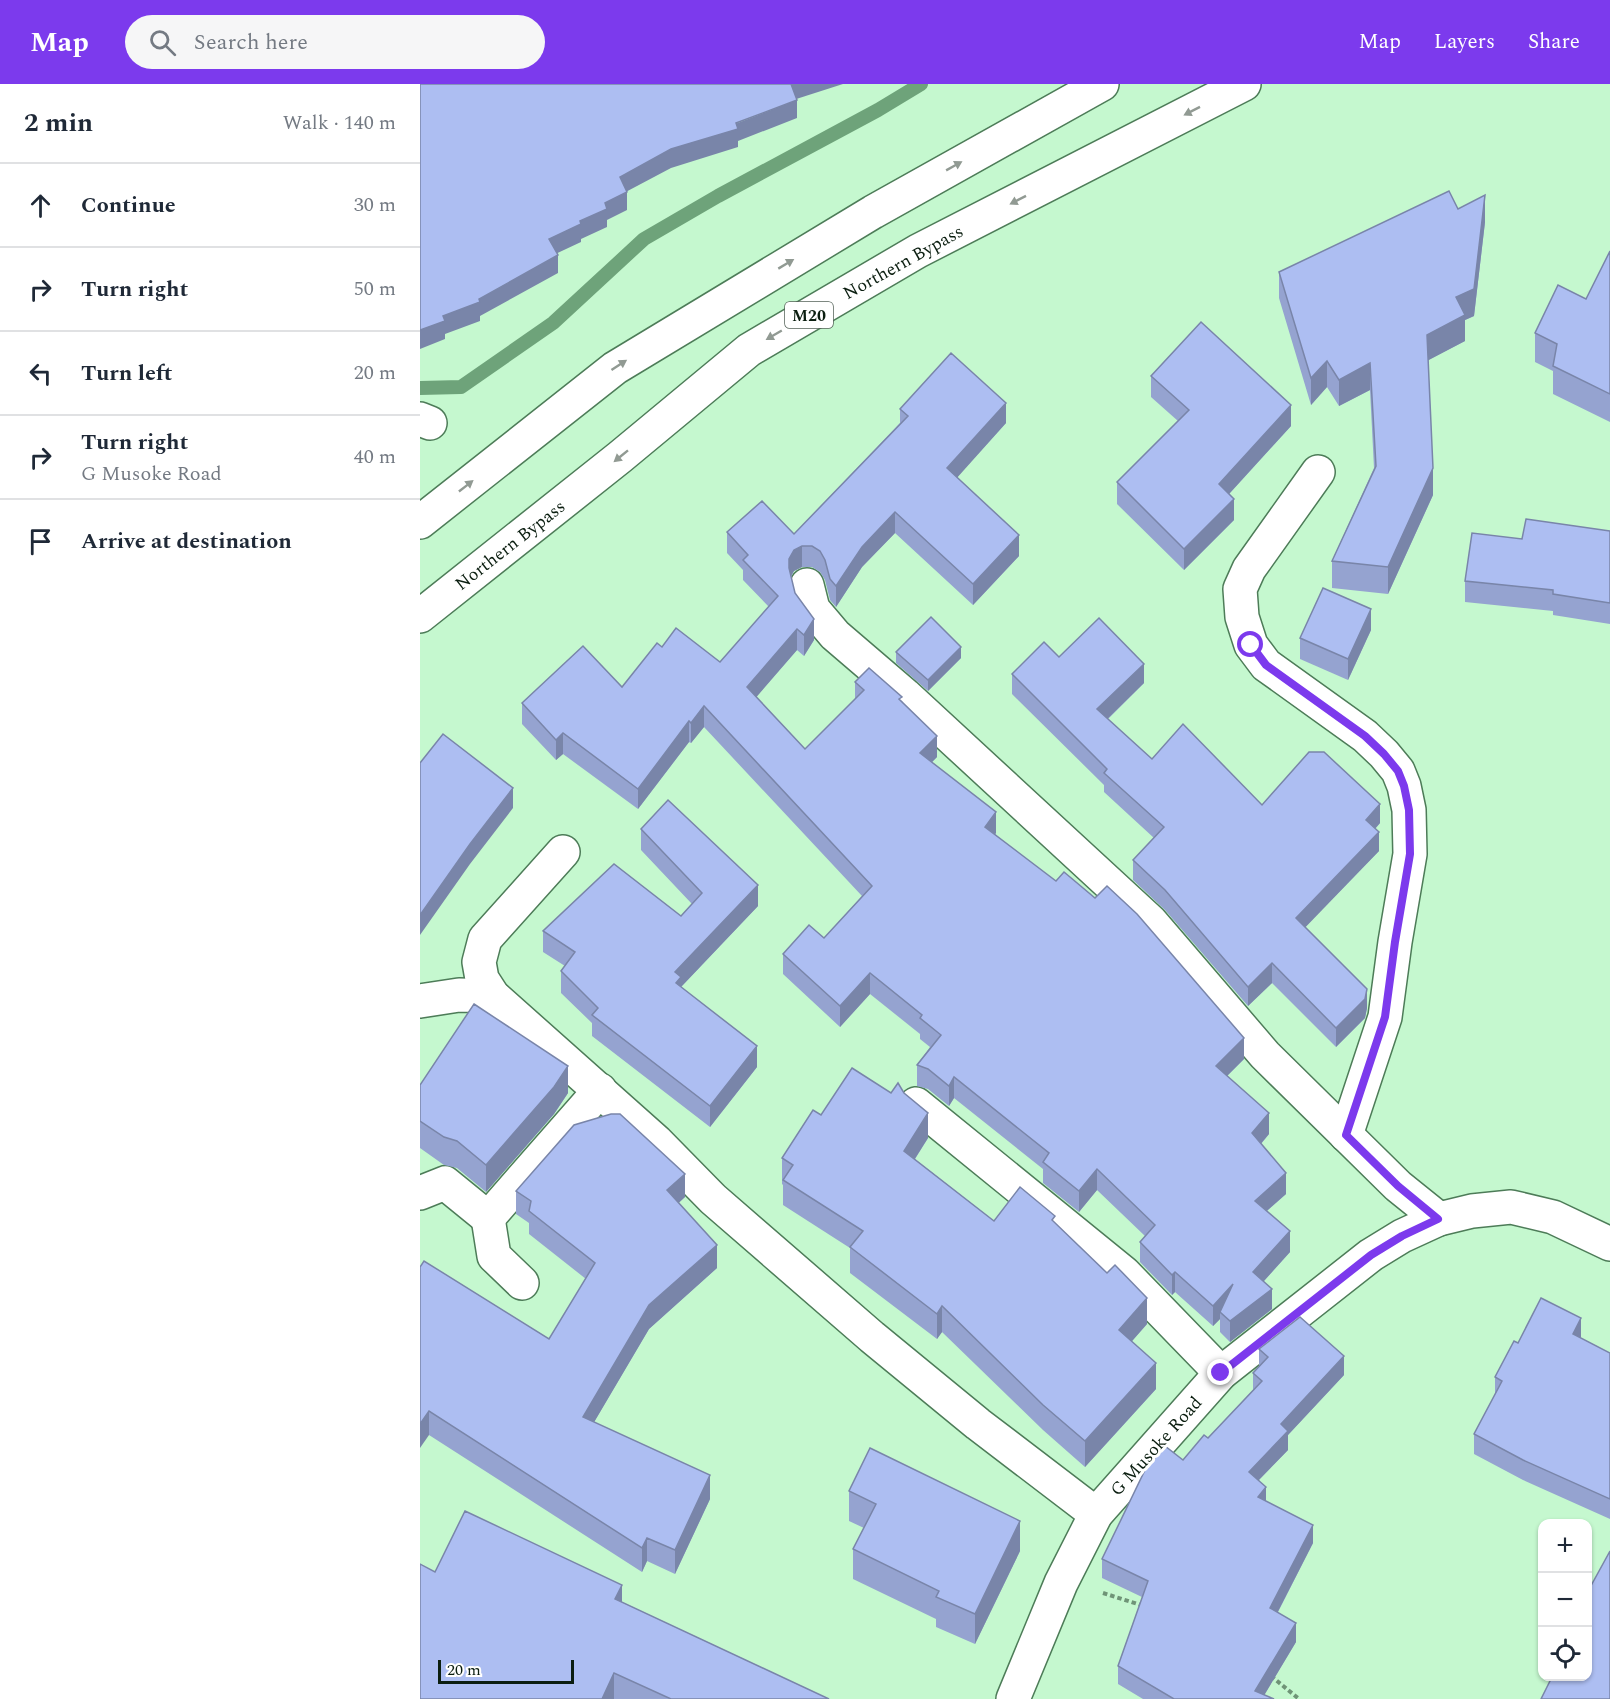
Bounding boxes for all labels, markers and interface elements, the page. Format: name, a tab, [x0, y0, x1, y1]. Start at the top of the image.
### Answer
search box	[125, 15, 545, 69]
text: Map	[30, 21, 89, 64]
icon: search	[146, 26, 179, 59]
text: Search here	[194, 26, 308, 59]
text: Map	[1359, 26, 1401, 58]
text: Layers	[1434, 26, 1495, 58]
text: Share	[1528, 26, 1580, 58]
text: 2 min	[24, 103, 93, 143]
one-way arrow	[1183, 106, 1200, 116]
text: Walk · 140 m	[283, 108, 396, 138]
one-way arrow	[946, 161, 963, 171]
icon: ahead	[24, 189, 57, 222]
text: Continue	[81, 189, 176, 222]
text: 30 m	[354, 190, 396, 220]
one-way arrow	[1009, 195, 1026, 205]
street label: Northern Bypass	[838, 218, 968, 307]
one-way arrow	[778, 259, 794, 270]
icon: right	[24, 273, 57, 306]
text: Turn right	[81, 273, 188, 306]
text: 50 m	[354, 274, 396, 304]
road number: M20	[785, 302, 833, 328]
one-way arrow	[766, 330, 782, 341]
icon: left	[24, 357, 57, 390]
text: Turn left	[81, 357, 173, 390]
text: 20 m	[354, 358, 396, 388]
one-way arrow	[611, 360, 627, 371]
text: Turn right	[81, 426, 188, 459]
icon: right	[24, 441, 57, 474]
text: 40 m	[354, 442, 396, 472]
one-way arrow	[613, 449, 629, 462]
text: G Musoke Road	[81, 459, 222, 489]
one-way arrow	[458, 479, 474, 492]
street label: Northern Bypass	[449, 494, 571, 597]
icon: arrive	[24, 525, 57, 558]
text: Arrive at destination	[81, 525, 292, 558]
route start	[1237, 631, 1263, 657]
route end	[1207, 1359, 1233, 1385]
street label: G Musoke Road	[1104, 1390, 1209, 1502]
map controls	[1538, 1519, 1592, 1681]
button: +	[1538, 1519, 1592, 1573]
button: −	[1538, 1573, 1592, 1627]
button: locate	[1538, 1627, 1592, 1681]
scale bar	[438, 1657, 574, 1684]
text: 20 m	[447, 1658, 481, 1682]

